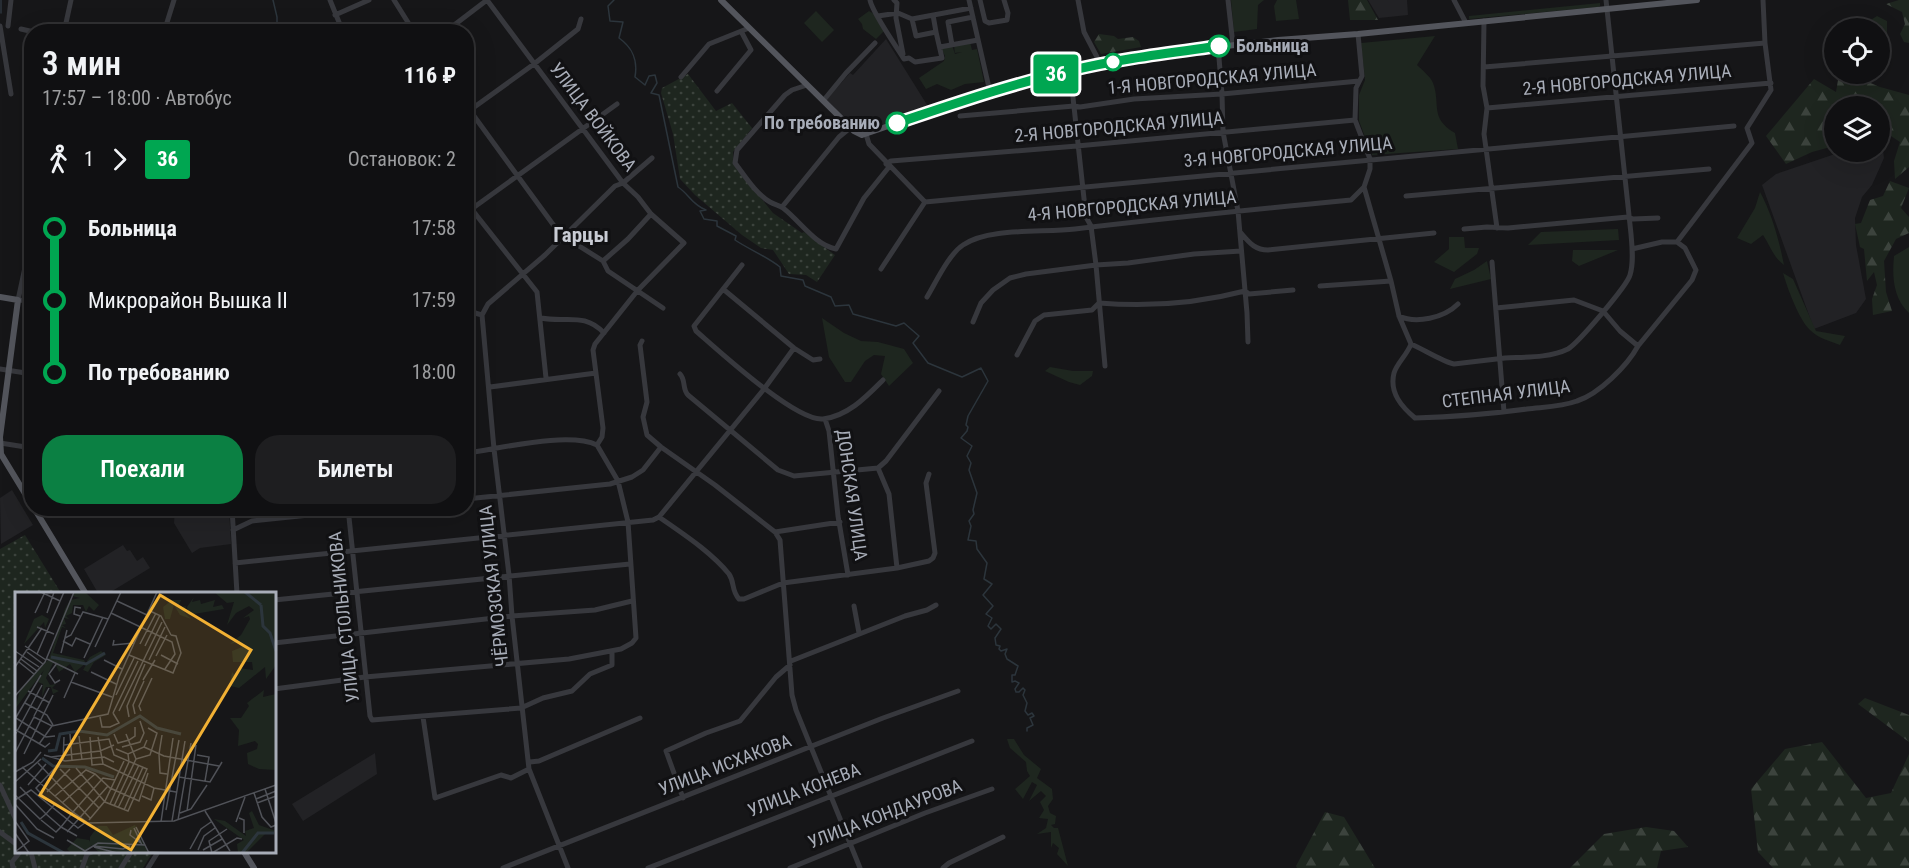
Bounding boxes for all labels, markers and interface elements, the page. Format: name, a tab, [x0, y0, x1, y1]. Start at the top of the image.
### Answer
map controls	[1824, 18, 1890, 162]
button: locate	[1824, 18, 1890, 84]
marker: Больница	[1208, 35, 1230, 57]
place label: Больница	[1236, 35, 1309, 56]
text: 3 мин	[42, 44, 121, 83]
unlabelled marker	[1104, 53, 1122, 71]
line badge: 36	[1029, 54, 1083, 94]
street label: УЛИЦА ВОЙКОВА	[546, 58, 641, 176]
street label: 1-Я НОВГОРОДСКАЯ УЛИЦА	[1107, 59, 1318, 98]
street label: 2-Я НОВГОРОДСКАЯ УЛИЦА	[1522, 60, 1733, 99]
text: 36	[1045, 62, 1067, 86]
text: 116 ₽	[404, 63, 456, 88]
text: 17:57 – 18:00 · Автобус	[42, 86, 232, 110]
button: layers	[1824, 96, 1890, 162]
street label: 2-Я НОВГОРОДСКАЯ УЛИЦА	[1014, 107, 1225, 146]
place label: По требованию	[764, 112, 880, 133]
marker: По требованию	[886, 112, 908, 134]
street label: 3-Я НОВГОРОДСКАЯ УЛИЦА	[1183, 132, 1394, 171]
icon: walk	[42, 143, 75, 176]
icon: forward	[103, 143, 136, 176]
text: 1	[84, 147, 94, 171]
text: 36	[157, 147, 178, 171]
text: Остановок: 2	[348, 147, 456, 171]
street label: 4-Я НОВГОРОДСКАЯ УЛИЦА	[1027, 186, 1238, 225]
text: Больница	[88, 216, 177, 241]
text: 17:58	[412, 216, 456, 240]
district label: Гарцы	[553, 223, 609, 247]
text: Микрорайон Вышка II	[88, 288, 288, 313]
text: 17:59	[412, 288, 456, 312]
text: По требованию	[88, 360, 230, 385]
text: 18:00	[412, 360, 456, 384]
street label: СТЕПНАЯ УЛИЦА	[1441, 375, 1572, 412]
street label: ДОНСКАЯ УЛИЦА	[833, 428, 872, 562]
button: Поехали	[42, 435, 243, 504]
button: Билеты	[255, 435, 456, 504]
street label: ЧЁРМОЗСКАЯ УЛИЦА	[475, 504, 512, 668]
street label: УЛИЦА СТОЛЬНИКОВА	[324, 530, 363, 703]
inset map	[15, 592, 276, 853]
street label: УЛИЦА ИСХАКОВА	[656, 729, 795, 799]
street label: УЛИЦА КОНЕВА	[745, 758, 864, 821]
street label: УЛИЦА КОНДАУРОВА	[805, 774, 965, 853]

